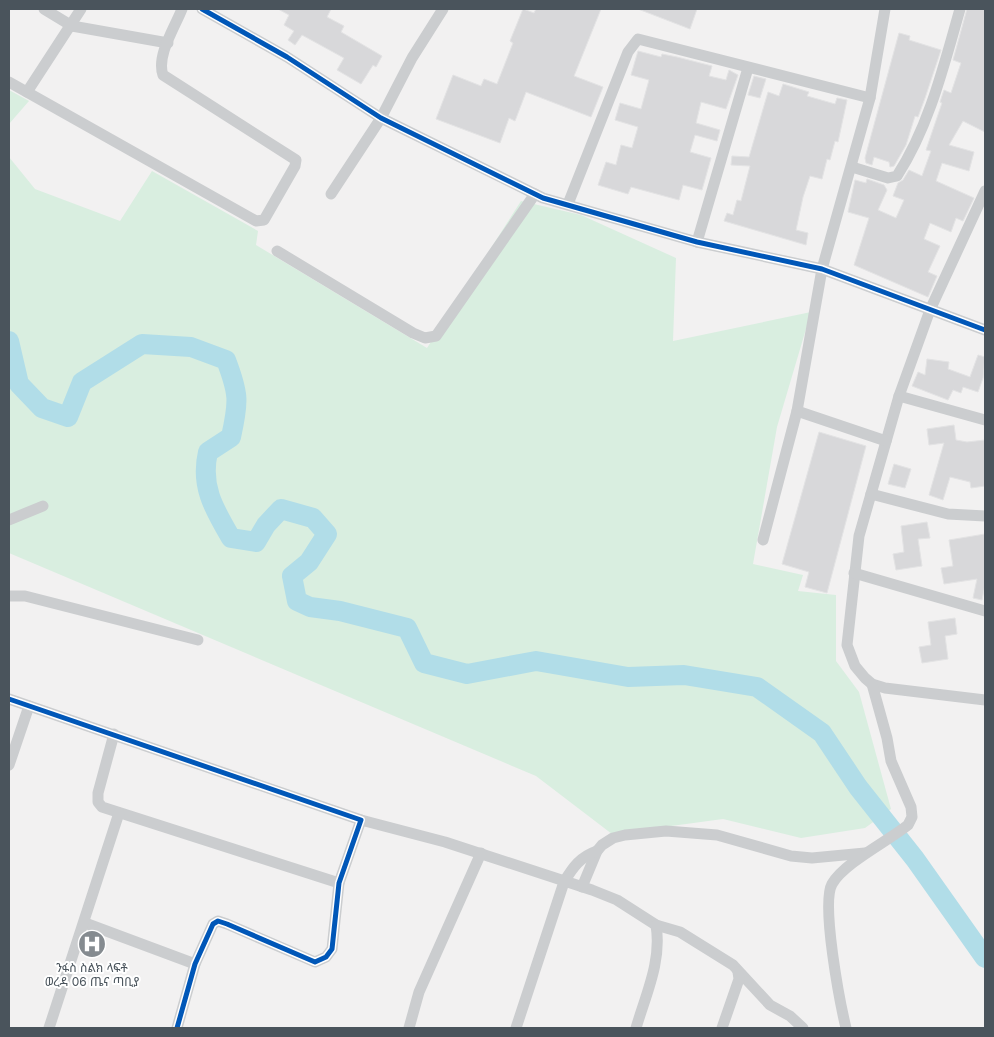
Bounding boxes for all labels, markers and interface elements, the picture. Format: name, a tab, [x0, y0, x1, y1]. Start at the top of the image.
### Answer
hospital icon: ንፋስ ስልክ ላፍቶ ወረዳ 06 ጤና ጣቢያ	[77, 929, 107, 959]
place label: ንፋስ ስልክ ላፍቶ ወረዳ 06 ጤና ጣቢያ	[45, 960, 140, 989]

